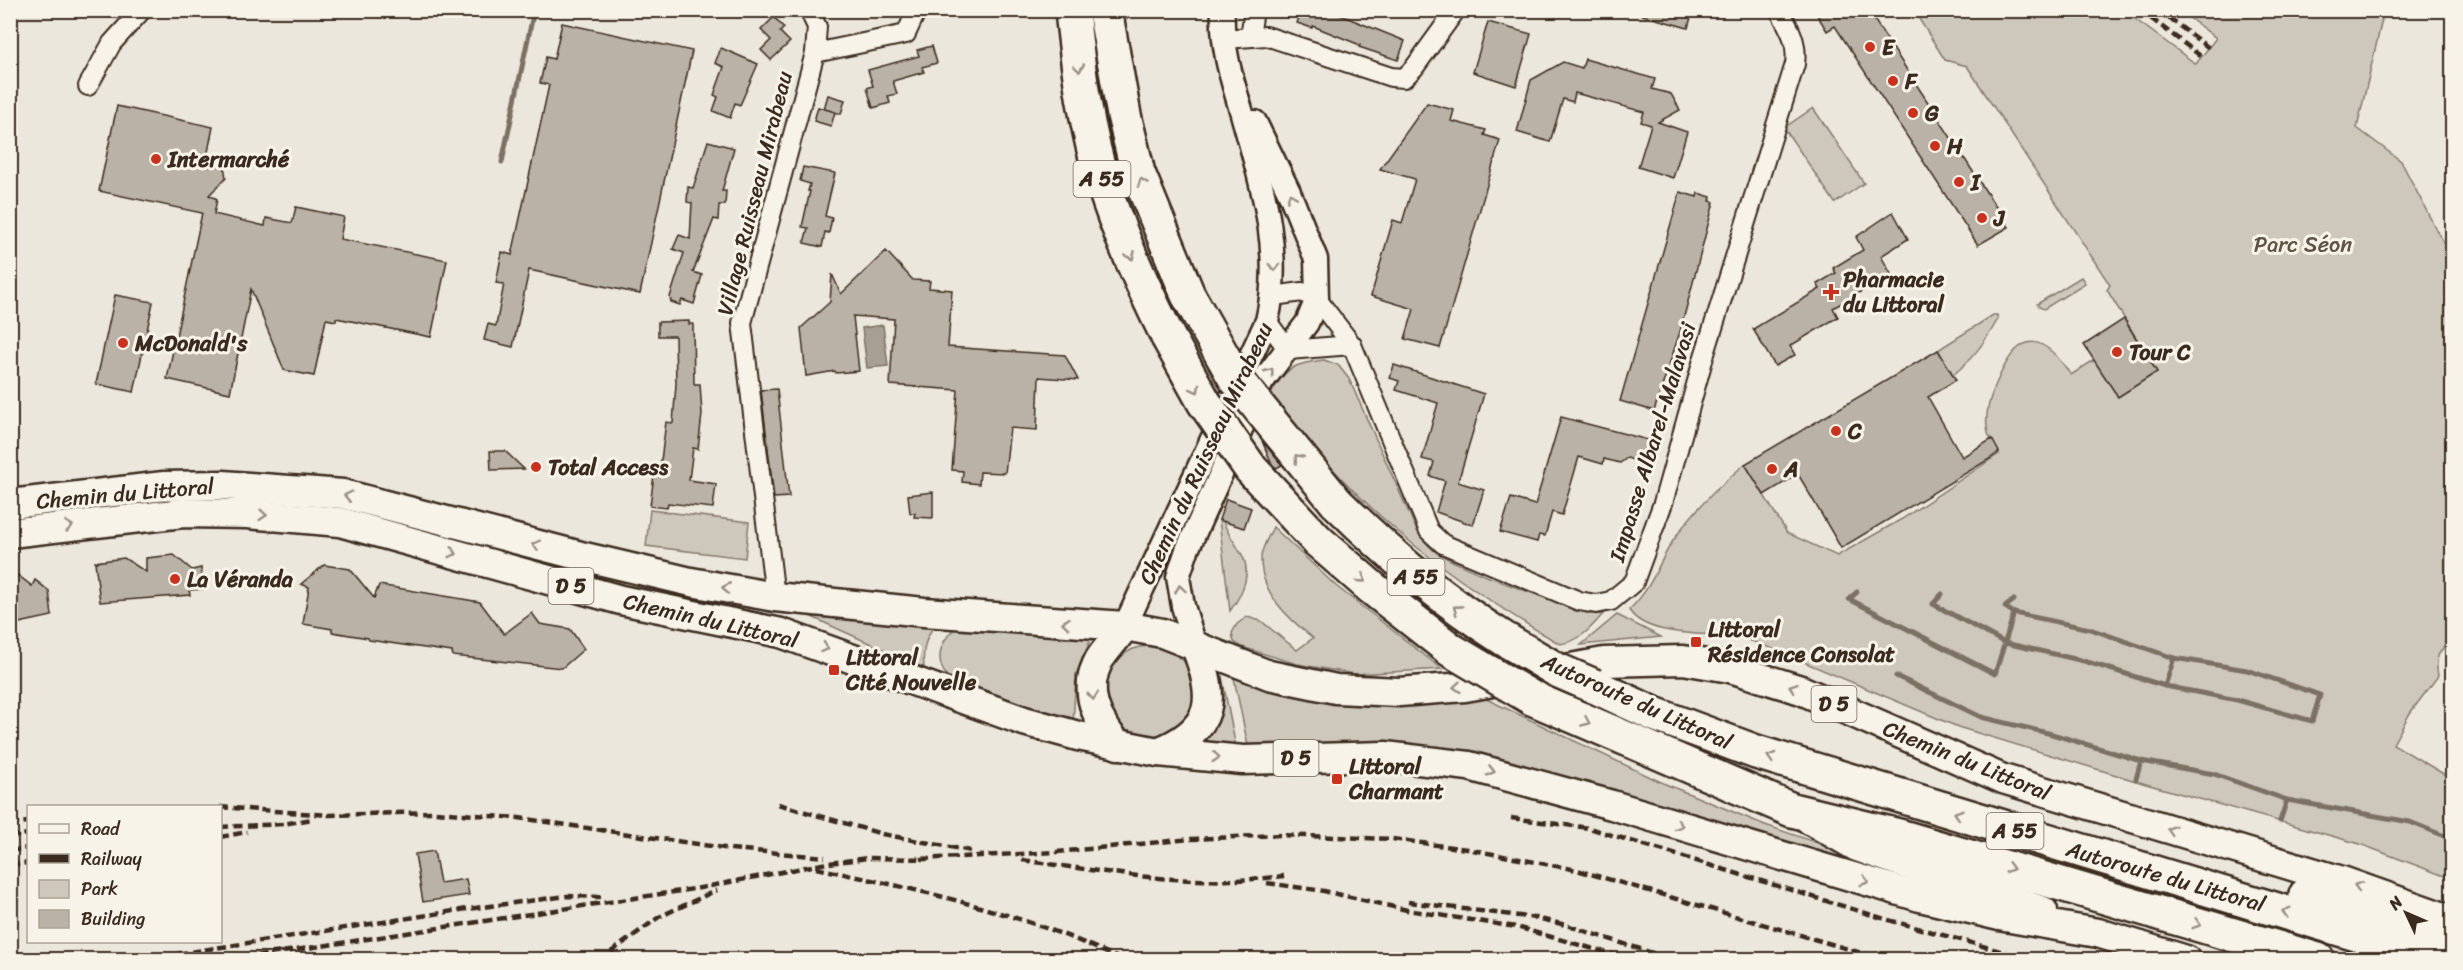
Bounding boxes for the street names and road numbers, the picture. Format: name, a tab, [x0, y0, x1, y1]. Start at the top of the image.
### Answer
street label: Village Ruisseau Mirabeau	[705, 67, 804, 319]
road number: A 55	[1074, 161, 1130, 197]
street label: Chemin du Ruisseau Mirabeau	[1127, 315, 1284, 591]
street label: Impasse Albarel-Malavasi	[1597, 317, 1708, 568]
street label: Chemin du Littoral	[35, 466, 216, 521]
road number: A 55	[1388, 559, 1444, 595]
road number: D 5	[548, 568, 594, 604]
street label: Chemin du Littoral	[620, 581, 803, 660]
street label: Autoroute du Littoral	[1534, 641, 1739, 761]
road number: D 5	[1812, 686, 1856, 722]
street label: Chemin du Littoral	[1877, 709, 2057, 812]
road number: D 5	[1274, 740, 1318, 776]
road number: A 55	[1986, 813, 2044, 849]
street label: Autoroute du Littoral	[2061, 829, 2271, 924]

